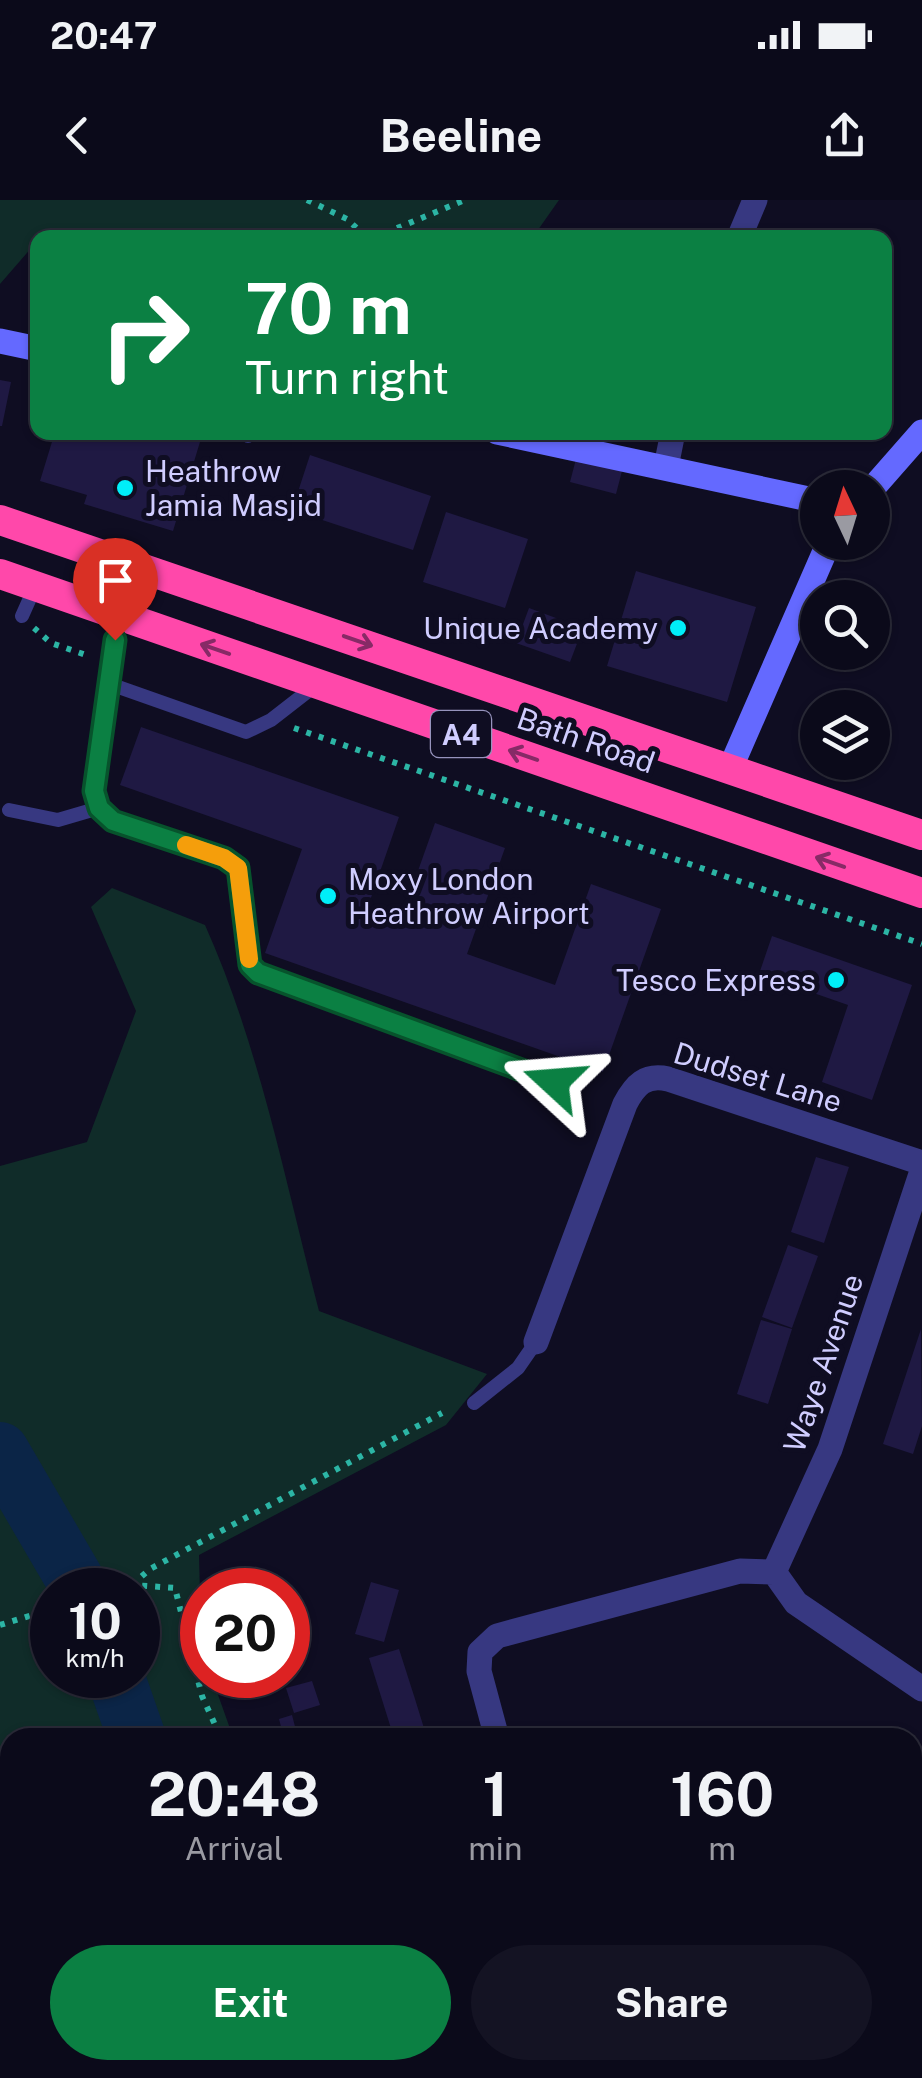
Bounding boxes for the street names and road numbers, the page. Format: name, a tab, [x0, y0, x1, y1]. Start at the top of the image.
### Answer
street label: Bath Road	[512, 700, 660, 780]
road number: A4	[431, 711, 491, 757]
street label: Dudset Lane	[669, 1034, 847, 1120]
street label: Waye Avenue	[776, 1269, 870, 1457]

